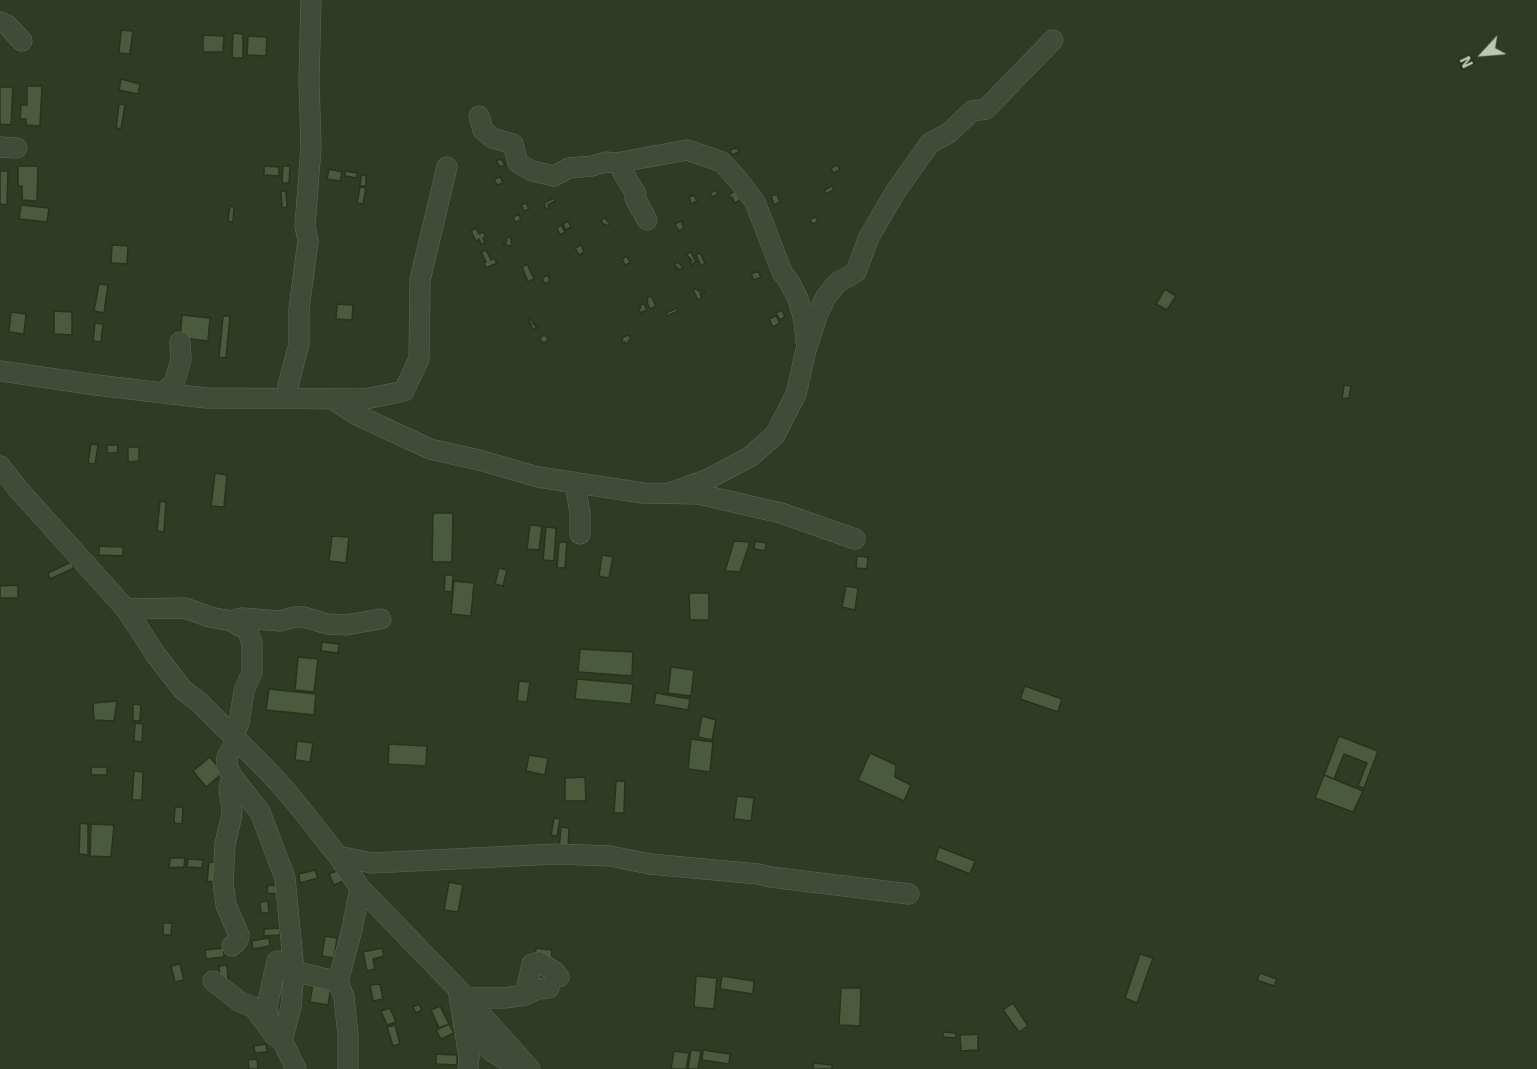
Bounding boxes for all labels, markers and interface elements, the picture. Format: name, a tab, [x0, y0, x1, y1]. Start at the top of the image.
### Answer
north arrow	[1453, 24, 1513, 84]
text: N	[1455, 53, 1478, 71]

